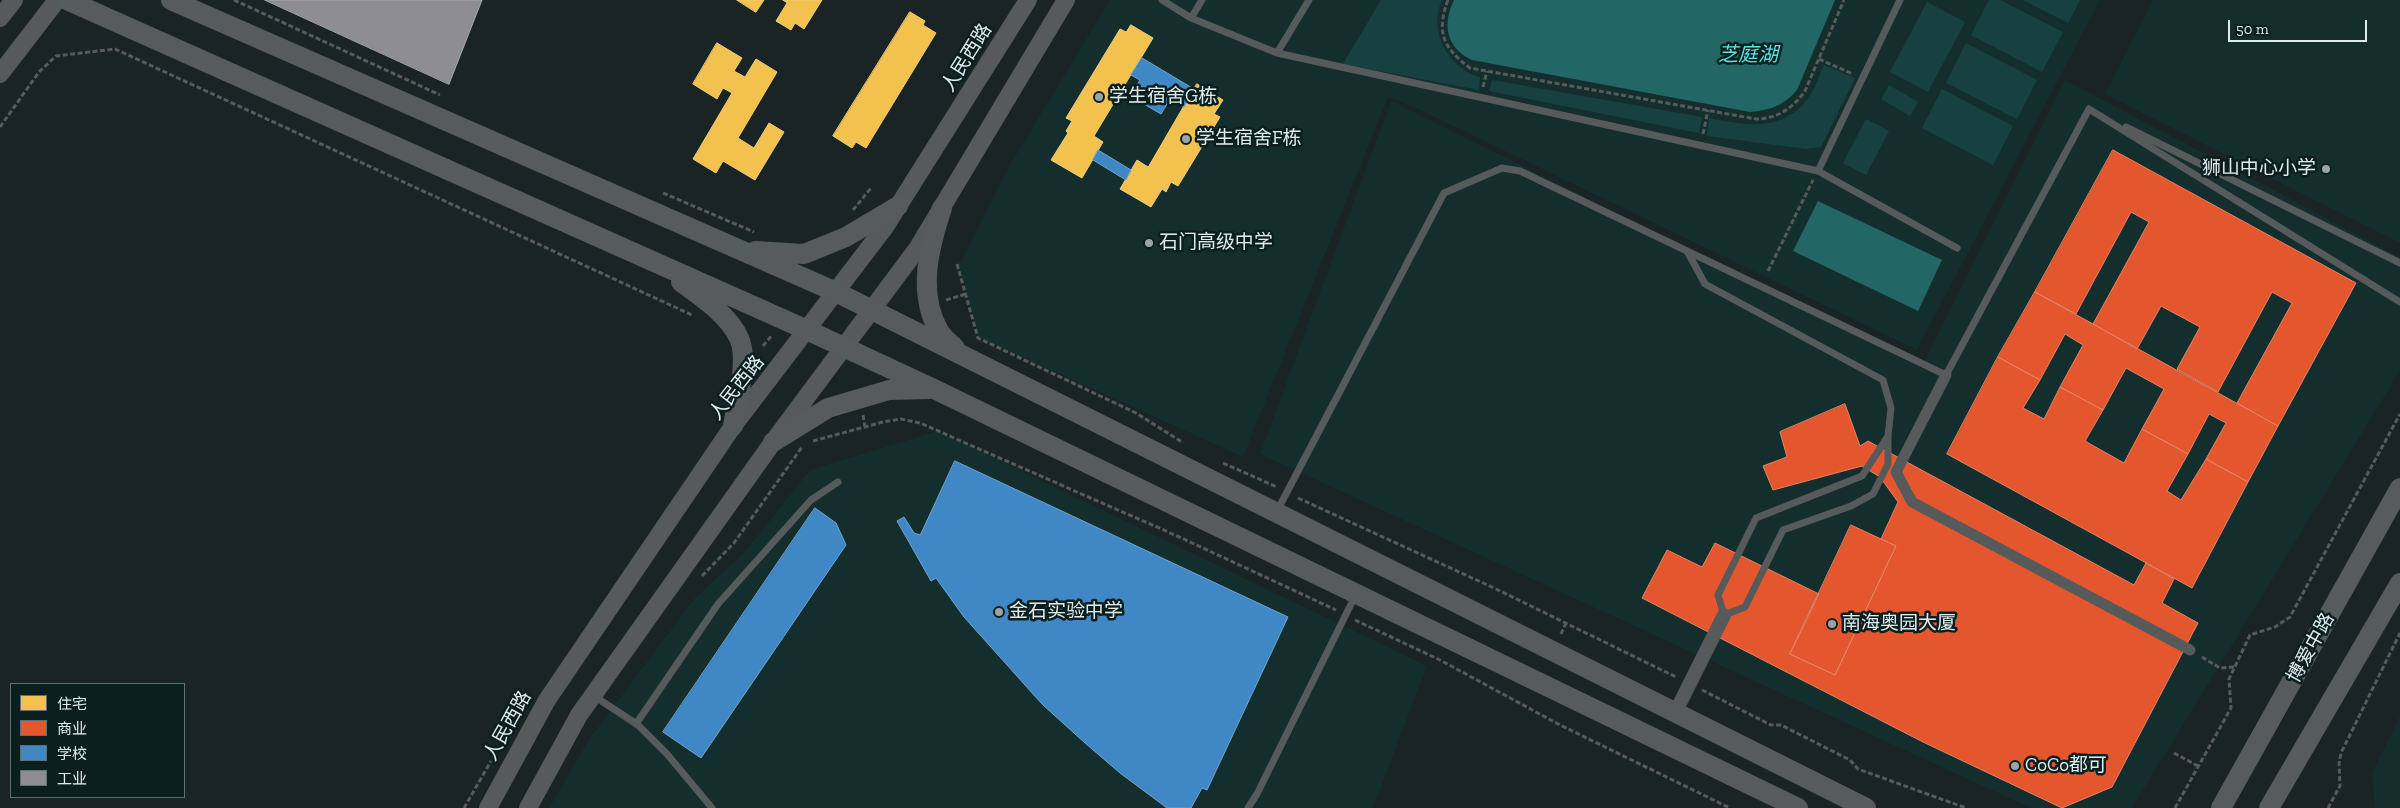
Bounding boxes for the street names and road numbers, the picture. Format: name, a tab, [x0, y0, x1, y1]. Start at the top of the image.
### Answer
street label: 人民西路	[937, 20, 997, 96]
street label: 人民西路	[705, 351, 769, 425]
street label: 博爱中路	[2283, 609, 2339, 687]
street label: 人民西路	[480, 687, 536, 765]

